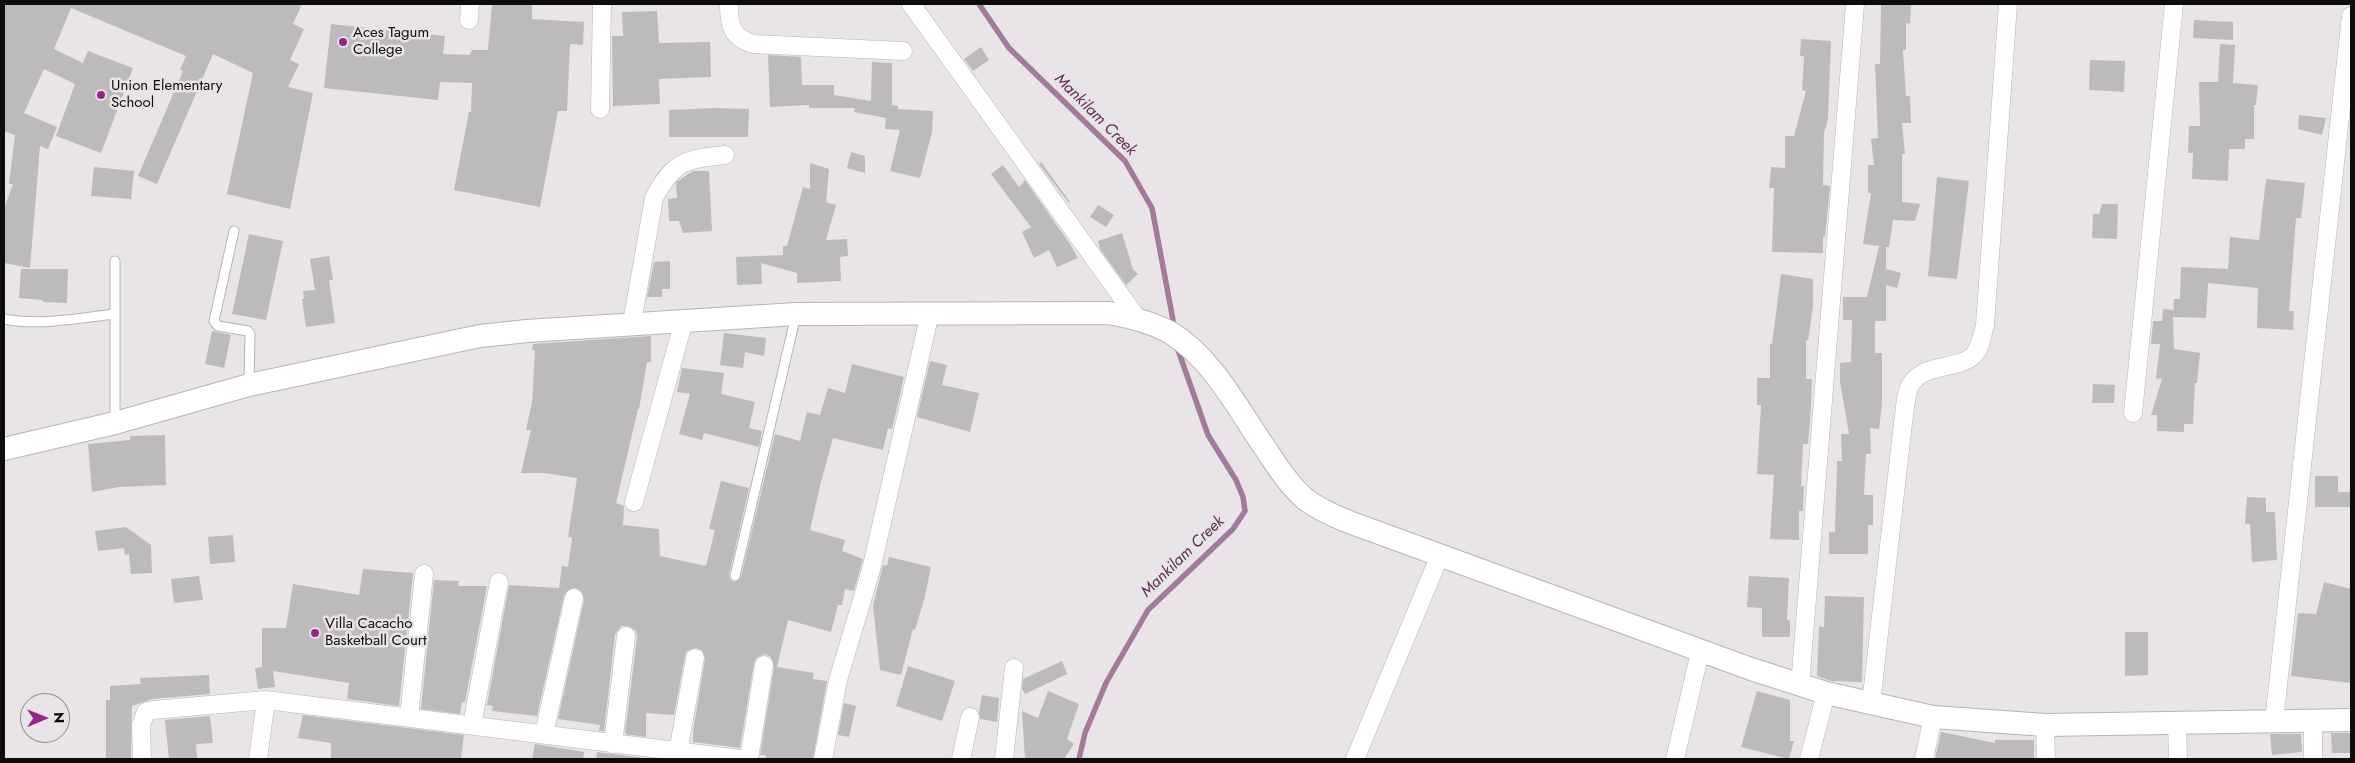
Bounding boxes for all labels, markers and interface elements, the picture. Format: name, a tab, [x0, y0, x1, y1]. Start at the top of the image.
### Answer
place label: Aces Tagum College	[353, 24, 429, 59]
marker: Aces Tagum College	[337, 36, 349, 48]
water label: Mankilam Creek	[1050, 70, 1140, 160]
place label: Union Elementary School	[111, 77, 222, 112]
marker: Union Elementary School	[95, 89, 107, 101]
water label: Mankilam Creek	[1137, 512, 1229, 602]
place label: Villa Cacacho Basketball Court	[325, 615, 427, 650]
marker: Villa Cacacho Basketball Court	[309, 627, 321, 639]
north arrow	[20, 693, 70, 743]
text: N	[49, 712, 69, 723]

